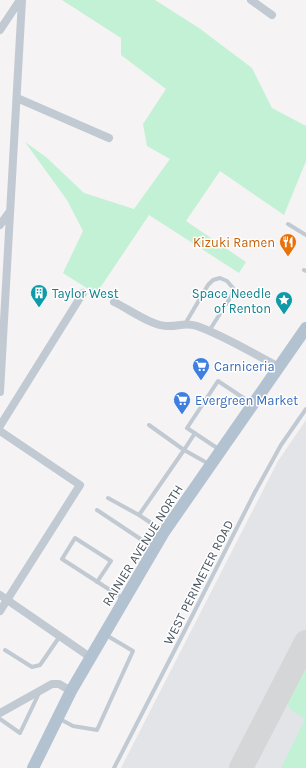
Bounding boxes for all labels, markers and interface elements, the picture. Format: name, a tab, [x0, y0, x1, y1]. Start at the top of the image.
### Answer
restaurant icon: Kizuki Ramen	[278, 232, 298, 257]
place label: Kizuki Ramen	[193, 235, 275, 250]
building icon: Taylor West	[29, 283, 49, 308]
place label: Taylor West	[52, 286, 119, 301]
place label: Space Needle of Renton	[192, 286, 271, 316]
place icon: Space Needle of Renton	[274, 290, 294, 315]
supermarket icon: Carniceria	[191, 356, 211, 381]
place label: Carniceria	[214, 359, 275, 374]
supermarket icon: Evergreen Market	[172, 390, 192, 415]
place label: Evergreen Market	[195, 393, 298, 408]
street label: RAINIER AVENUE NORTH	[99, 482, 186, 609]
street label: WEST PERIMETER ROAD	[160, 517, 236, 647]

